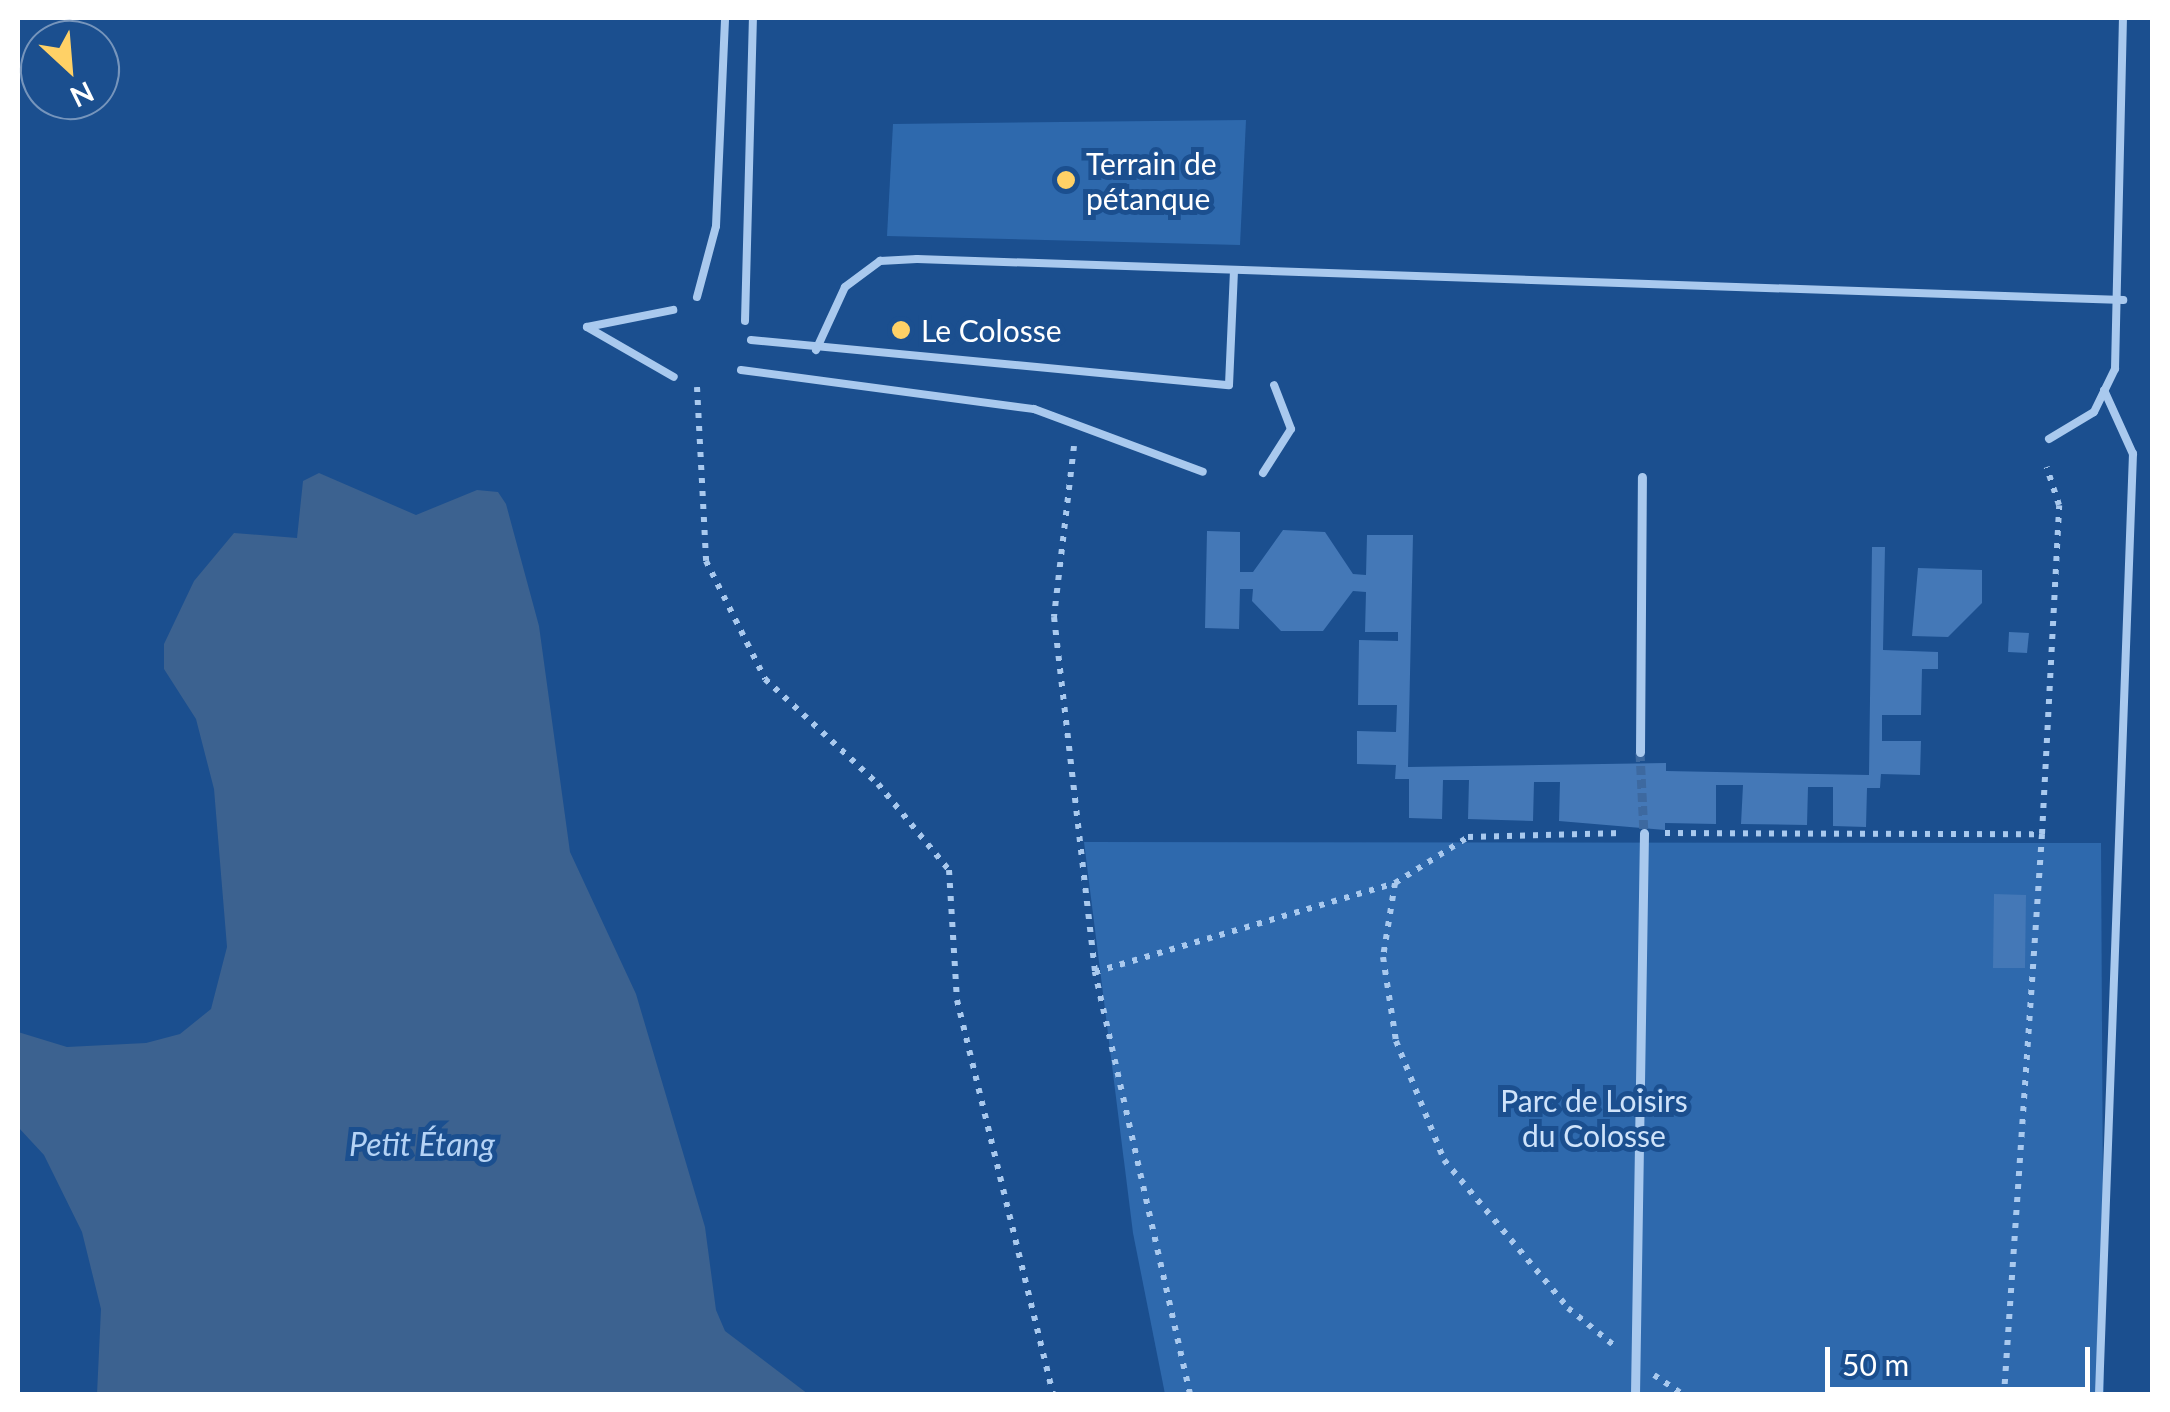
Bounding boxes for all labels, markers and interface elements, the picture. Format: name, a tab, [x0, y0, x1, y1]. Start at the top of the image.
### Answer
north arrow	[20, 20, 120, 120]
text: N	[65, 75, 99, 115]
place label: Terrain de pétanque	[1086, 145, 1217, 216]
marker: Terrain de pétanque	[1055, 169, 1077, 191]
place label: Le Colosse	[921, 312, 1061, 348]
marker: Le Colosse	[890, 319, 912, 341]
park label: Parc de Loisirs du Colosse	[1500, 1082, 1688, 1152]
water label: Petit Étang	[349, 1125, 495, 1163]
scale bar	[1830, 1327, 2095, 1389]
text: 50 m	[1842, 1346, 1909, 1382]

